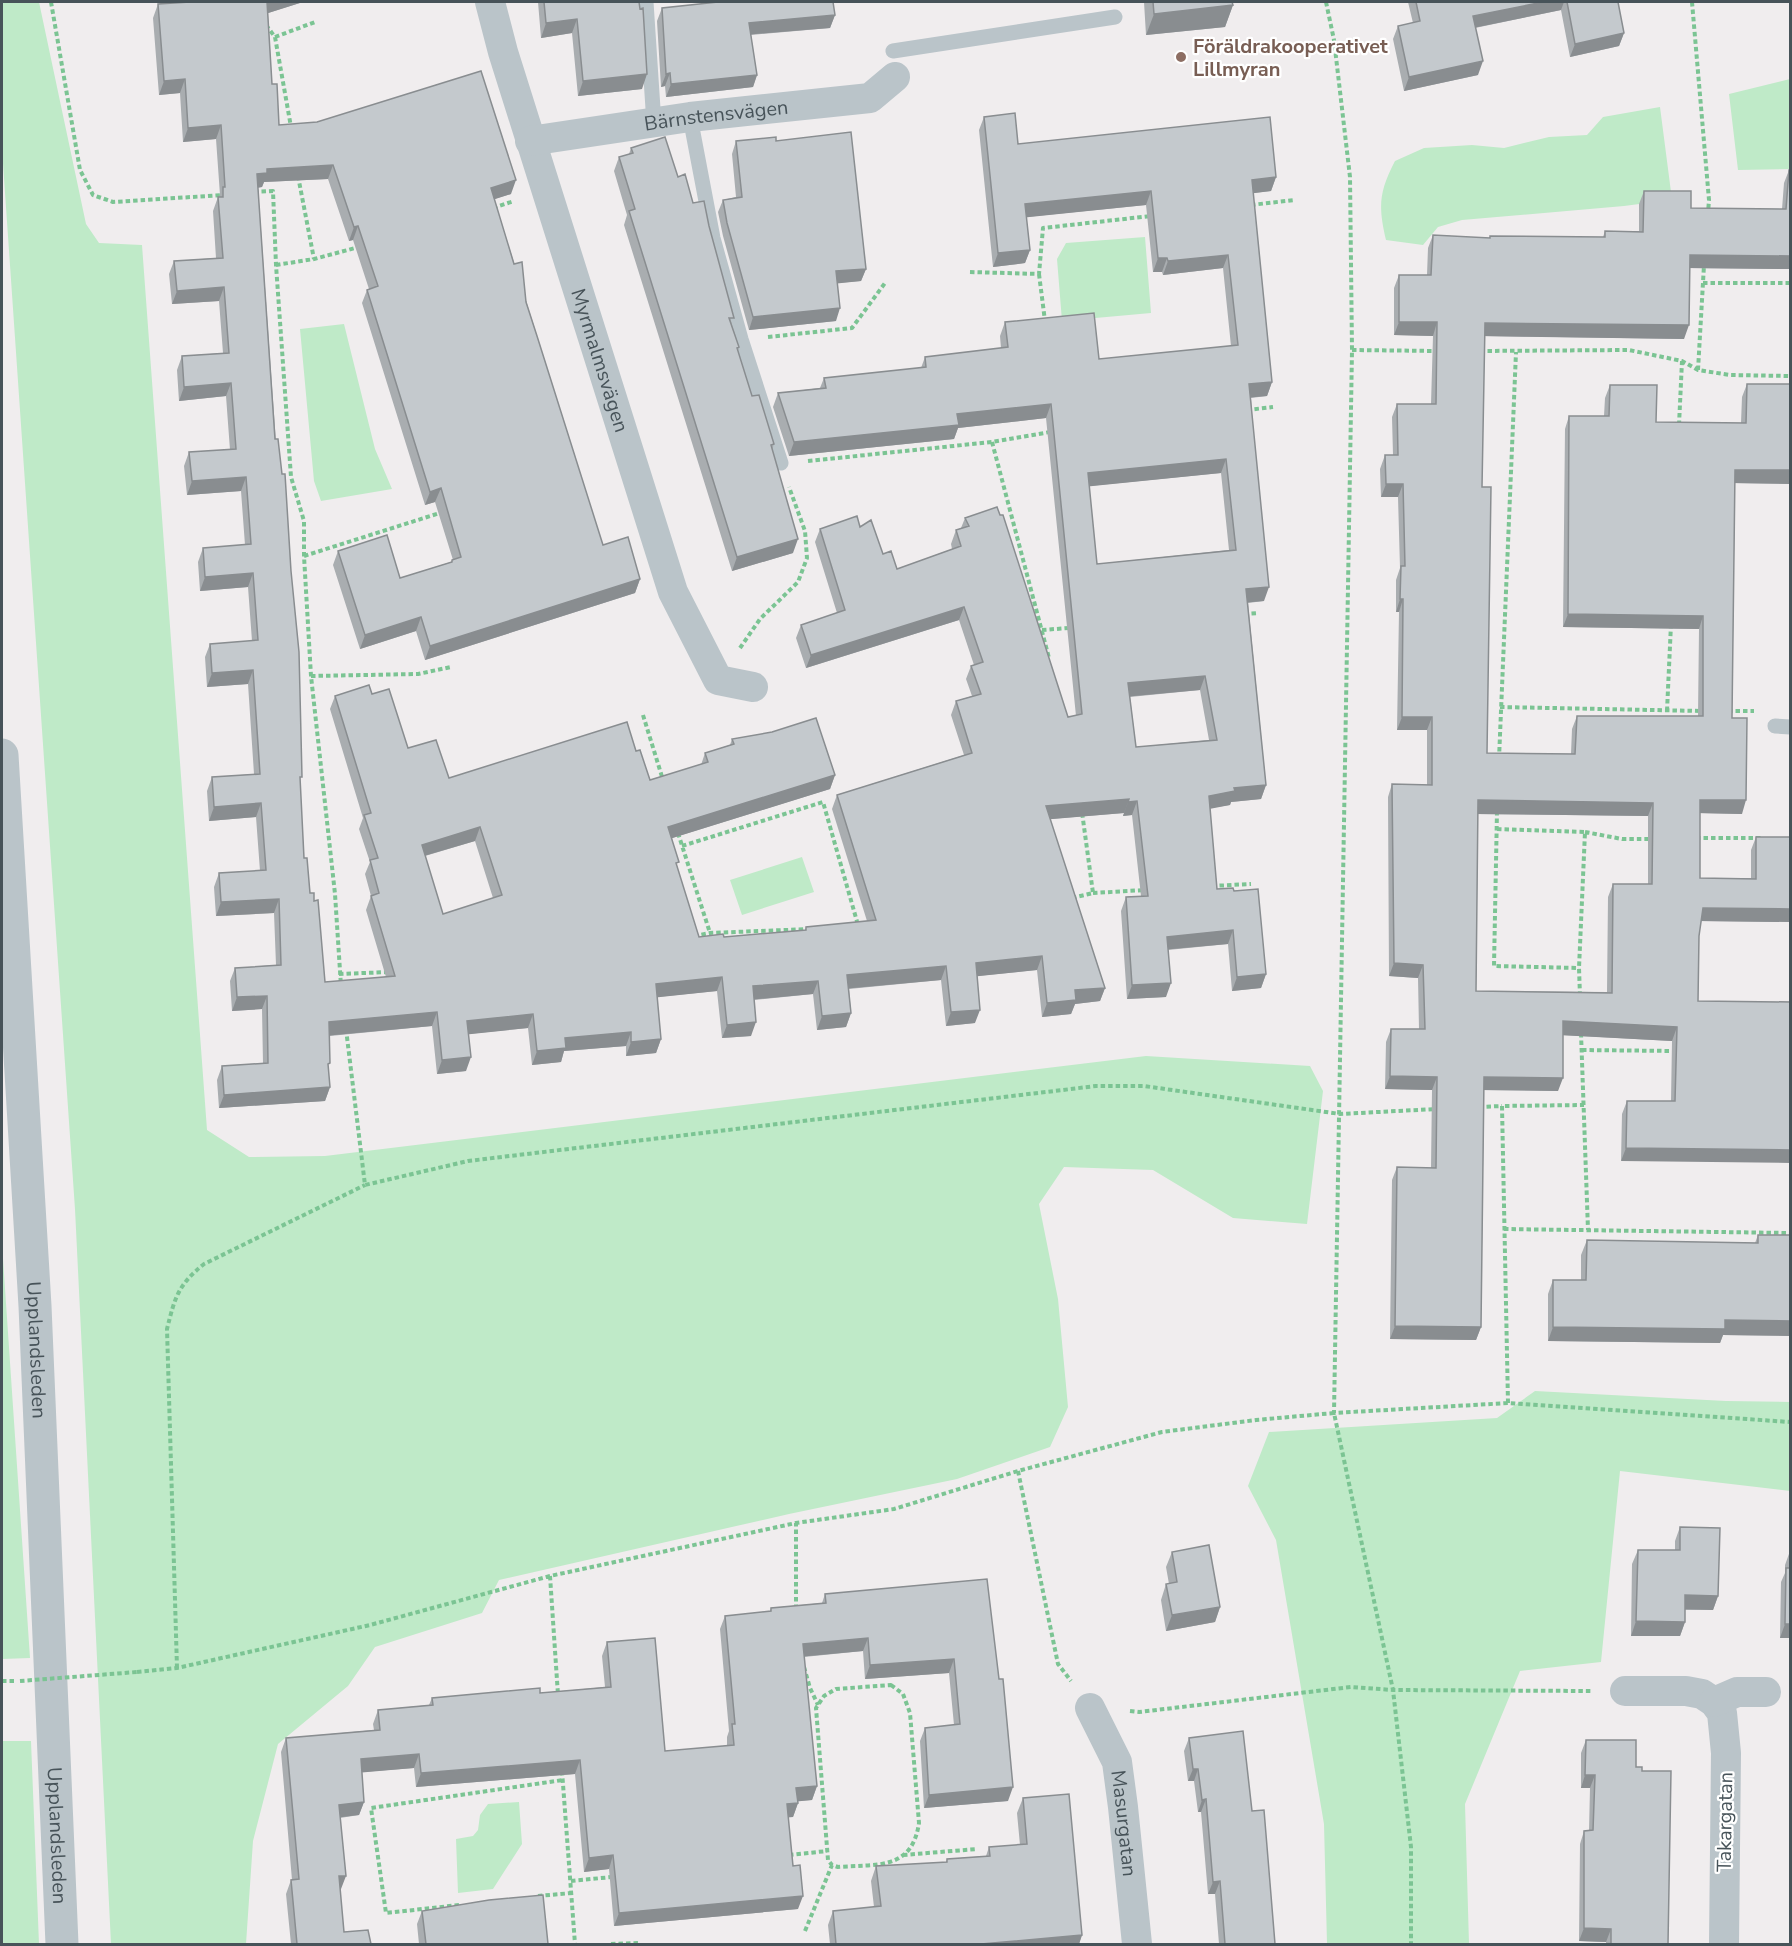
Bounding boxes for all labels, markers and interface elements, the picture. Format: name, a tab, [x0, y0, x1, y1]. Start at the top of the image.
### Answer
place label: Föräldrakooperativet Lillmyran	[1193, 33, 1388, 83]
marker: Föräldrakooperativet Lillmyran	[1174, 50, 1188, 64]
street label: Bärnstensvägen	[642, 93, 790, 137]
street label: Myrmalmsvägen	[565, 285, 635, 436]
street label: Upplandsleden	[20, 1281, 53, 1419]
street label: Upplandsleden	[41, 1766, 74, 1905]
street label: Masurgatan	[1105, 1768, 1144, 1878]
street label: Takargatan	[1711, 1772, 1739, 1872]

